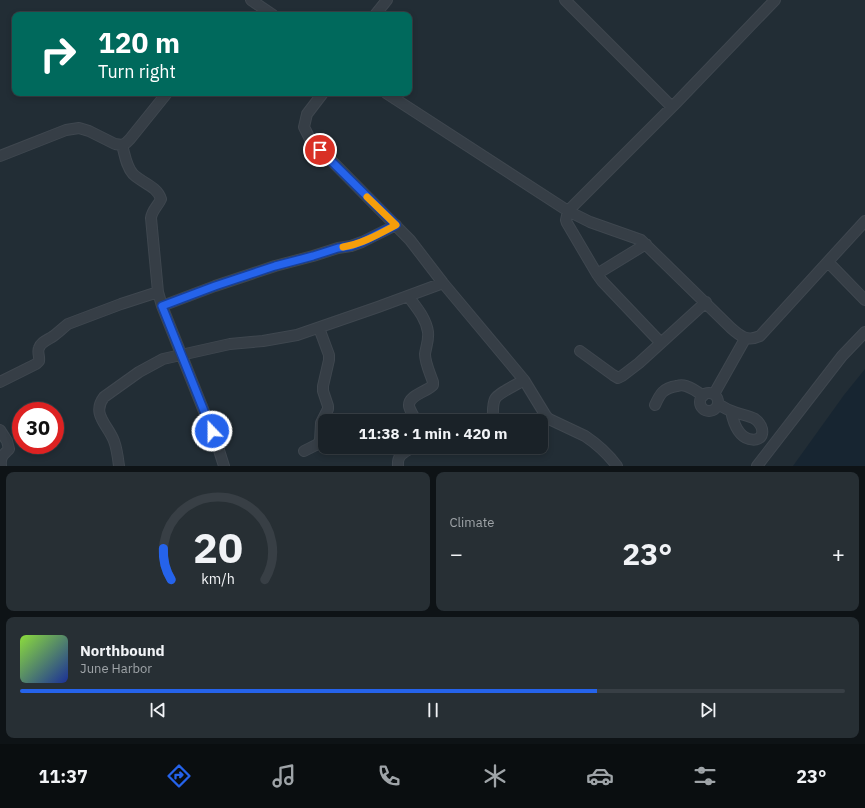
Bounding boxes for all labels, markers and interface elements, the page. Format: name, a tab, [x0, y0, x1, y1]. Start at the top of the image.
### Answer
text: 120 m	[98, 24, 180, 61]
icon: right	[32, 28, 84, 80]
text: Turn right	[98, 60, 176, 83]
pin	[303, 133, 337, 167]
icon: arrive	[309, 139, 331, 161]
speed limit sign: 30	[12, 402, 64, 454]
position arrow	[191, 410, 233, 452]
text: 11:38 · 1 min · 420 m	[359, 424, 507, 443]
text: Climate	[450, 514, 494, 531]
text: 20	[193, 519, 243, 573]
text: 23°	[622, 534, 672, 573]
text: −	[450, 539, 463, 568]
text: +	[832, 539, 845, 568]
text: km/h	[201, 568, 235, 587]
text: Northbound	[80, 641, 165, 660]
text: June Harbor	[80, 660, 152, 677]
icon: previous	[147, 699, 169, 721]
icon: pause	[422, 699, 444, 721]
icon: next	[697, 699, 719, 721]
icon: directions	[165, 762, 193, 790]
icon: music	[270, 762, 298, 790]
icon: phone	[375, 762, 403, 790]
icon: climate	[481, 762, 509, 790]
icon: car	[586, 762, 614, 790]
icon: filters	[691, 762, 719, 790]
text: 11:37	[39, 765, 88, 788]
text: 23°	[796, 765, 826, 788]

